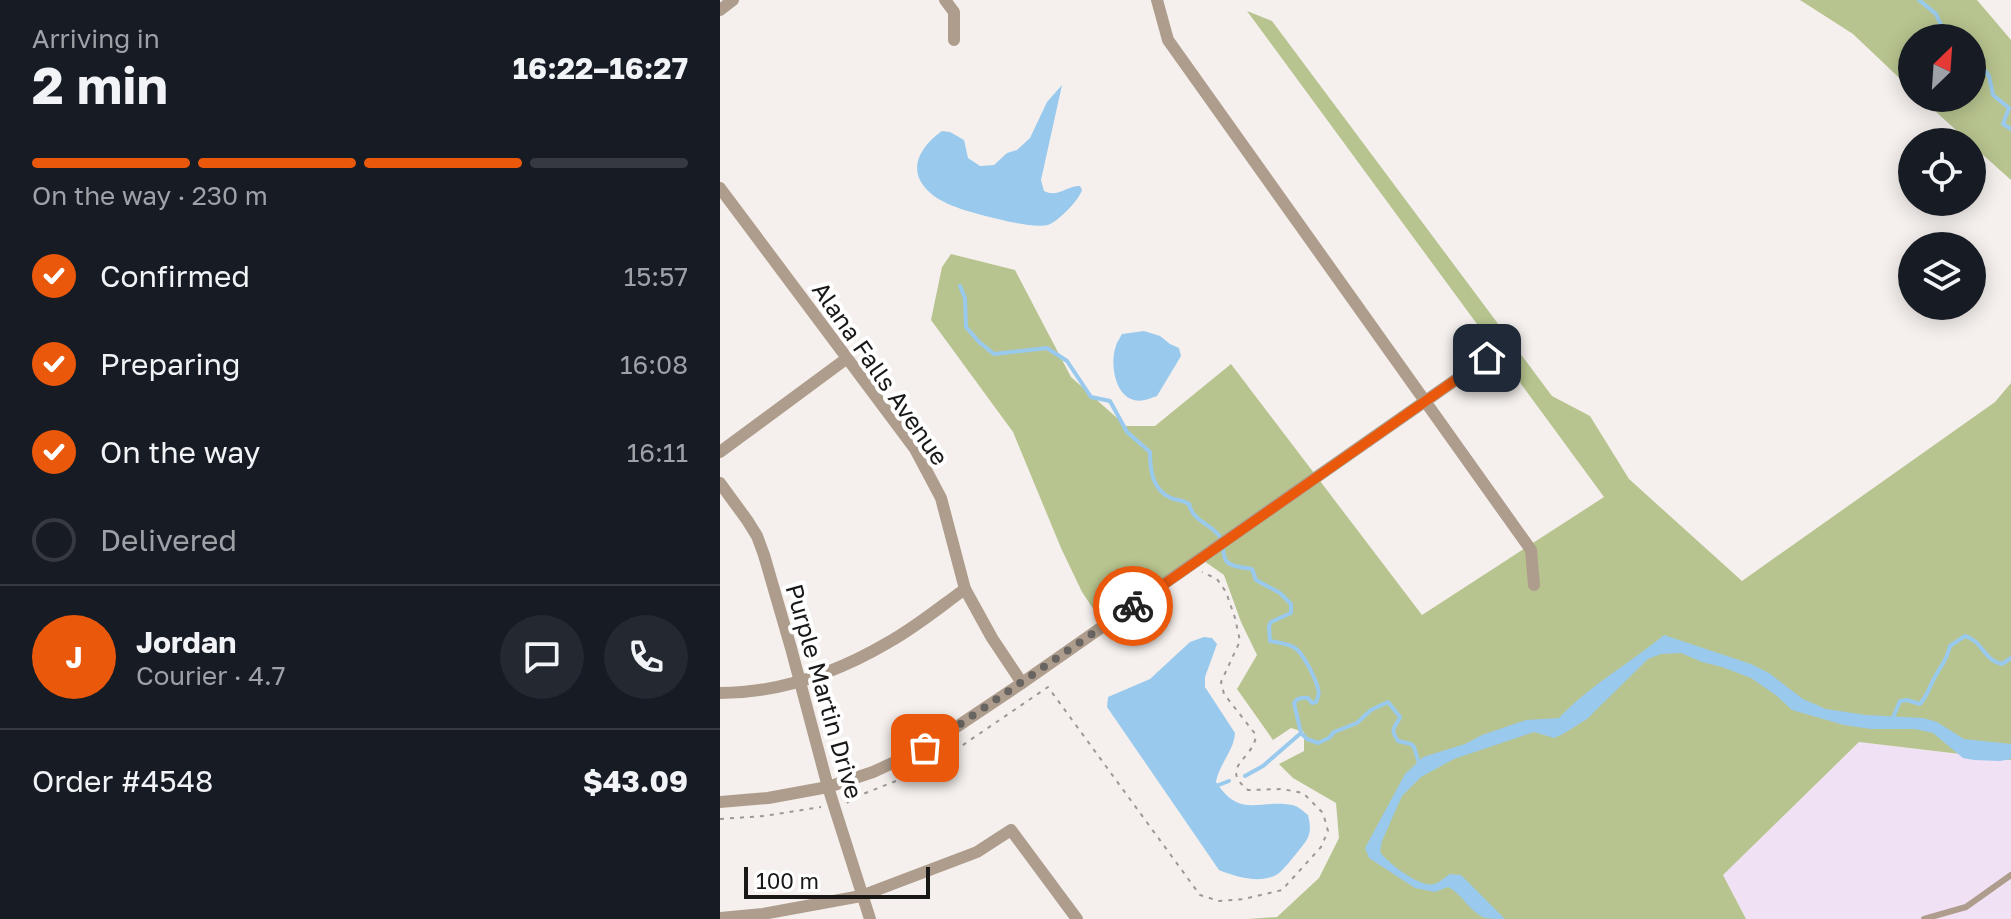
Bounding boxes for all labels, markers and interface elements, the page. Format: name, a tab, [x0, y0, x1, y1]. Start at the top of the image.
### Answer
text: Arriving in	[32, 23, 160, 54]
north arrow	[1898, 24, 1986, 112]
map controls	[1898, 24, 1986, 320]
text: 16:22–16:27	[513, 50, 688, 86]
text: 2 min	[32, 53, 168, 115]
button: locate	[1898, 128, 1986, 216]
text: On the way · 230 m	[32, 180, 268, 211]
button: layers	[1898, 232, 1986, 320]
icon: check	[32, 254, 76, 298]
text: Confirmed	[100, 258, 250, 294]
text: 15:57	[624, 261, 688, 292]
street label: Alana Falls Avenue	[807, 276, 955, 470]
pin	[1453, 324, 1521, 392]
icon: home	[1465, 336, 1509, 380]
icon: check	[32, 342, 76, 386]
text: Preparing	[100, 346, 241, 382]
text: 16:08	[620, 349, 688, 380]
icon: check	[32, 430, 76, 474]
text: On the way	[100, 434, 260, 470]
text: 16:11	[627, 437, 688, 468]
text: Delivered	[100, 522, 237, 558]
courier	[1093, 566, 1173, 646]
street label: Purple Martin Drive	[780, 580, 870, 802]
icon: bike	[1111, 584, 1155, 628]
button: chat	[500, 615, 584, 699]
button: phone	[604, 615, 688, 699]
text: Jordan	[136, 624, 236, 660]
text: J	[65, 639, 83, 675]
text: Courier · 4.7	[136, 660, 286, 691]
pin	[891, 714, 959, 782]
icon: bag	[903, 726, 947, 770]
text: Order #4548	[32, 763, 213, 799]
text: $43.09	[583, 763, 688, 799]
scale bar	[744, 863, 930, 899]
text: 100 m	[756, 867, 819, 894]

